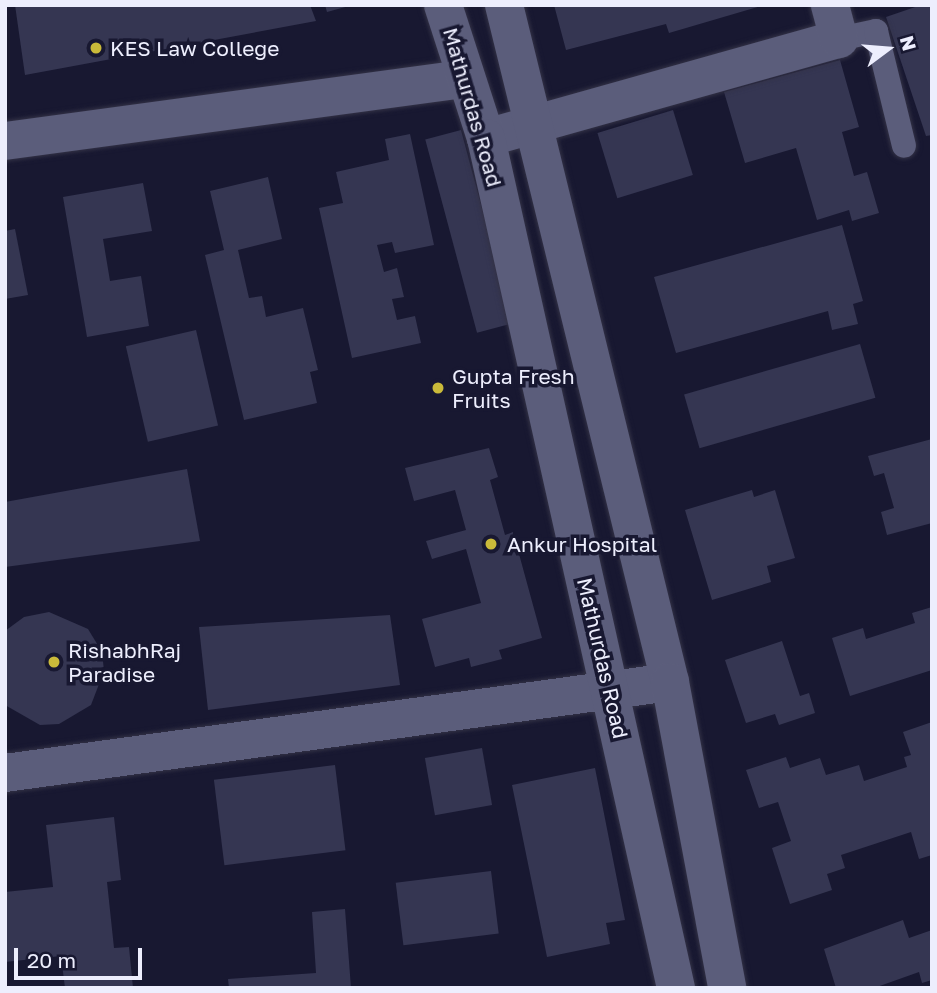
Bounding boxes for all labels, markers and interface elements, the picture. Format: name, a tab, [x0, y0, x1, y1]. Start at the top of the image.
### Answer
north arrow	[853, 14, 923, 84]
street label: Mathurdas Road	[438, 25, 508, 189]
text: N	[896, 33, 922, 53]
place label: KES Law College	[110, 35, 279, 61]
marker: KES Law College	[88, 40, 104, 56]
place label: Gupta Fresh Fruits	[452, 363, 575, 413]
marker: Gupta Fresh Fruits	[430, 380, 446, 396]
place label: Ankur Hospital	[507, 531, 657, 557]
marker: Ankur Hospital	[481, 534, 501, 554]
street label: Mathurdas Road	[572, 575, 634, 741]
place label: RishabhRaj Paradise	[68, 637, 181, 687]
marker: RishabhRaj Paradise	[46, 654, 62, 670]
scale bar	[18, 934, 145, 978]
text: 20 m	[27, 947, 76, 973]

